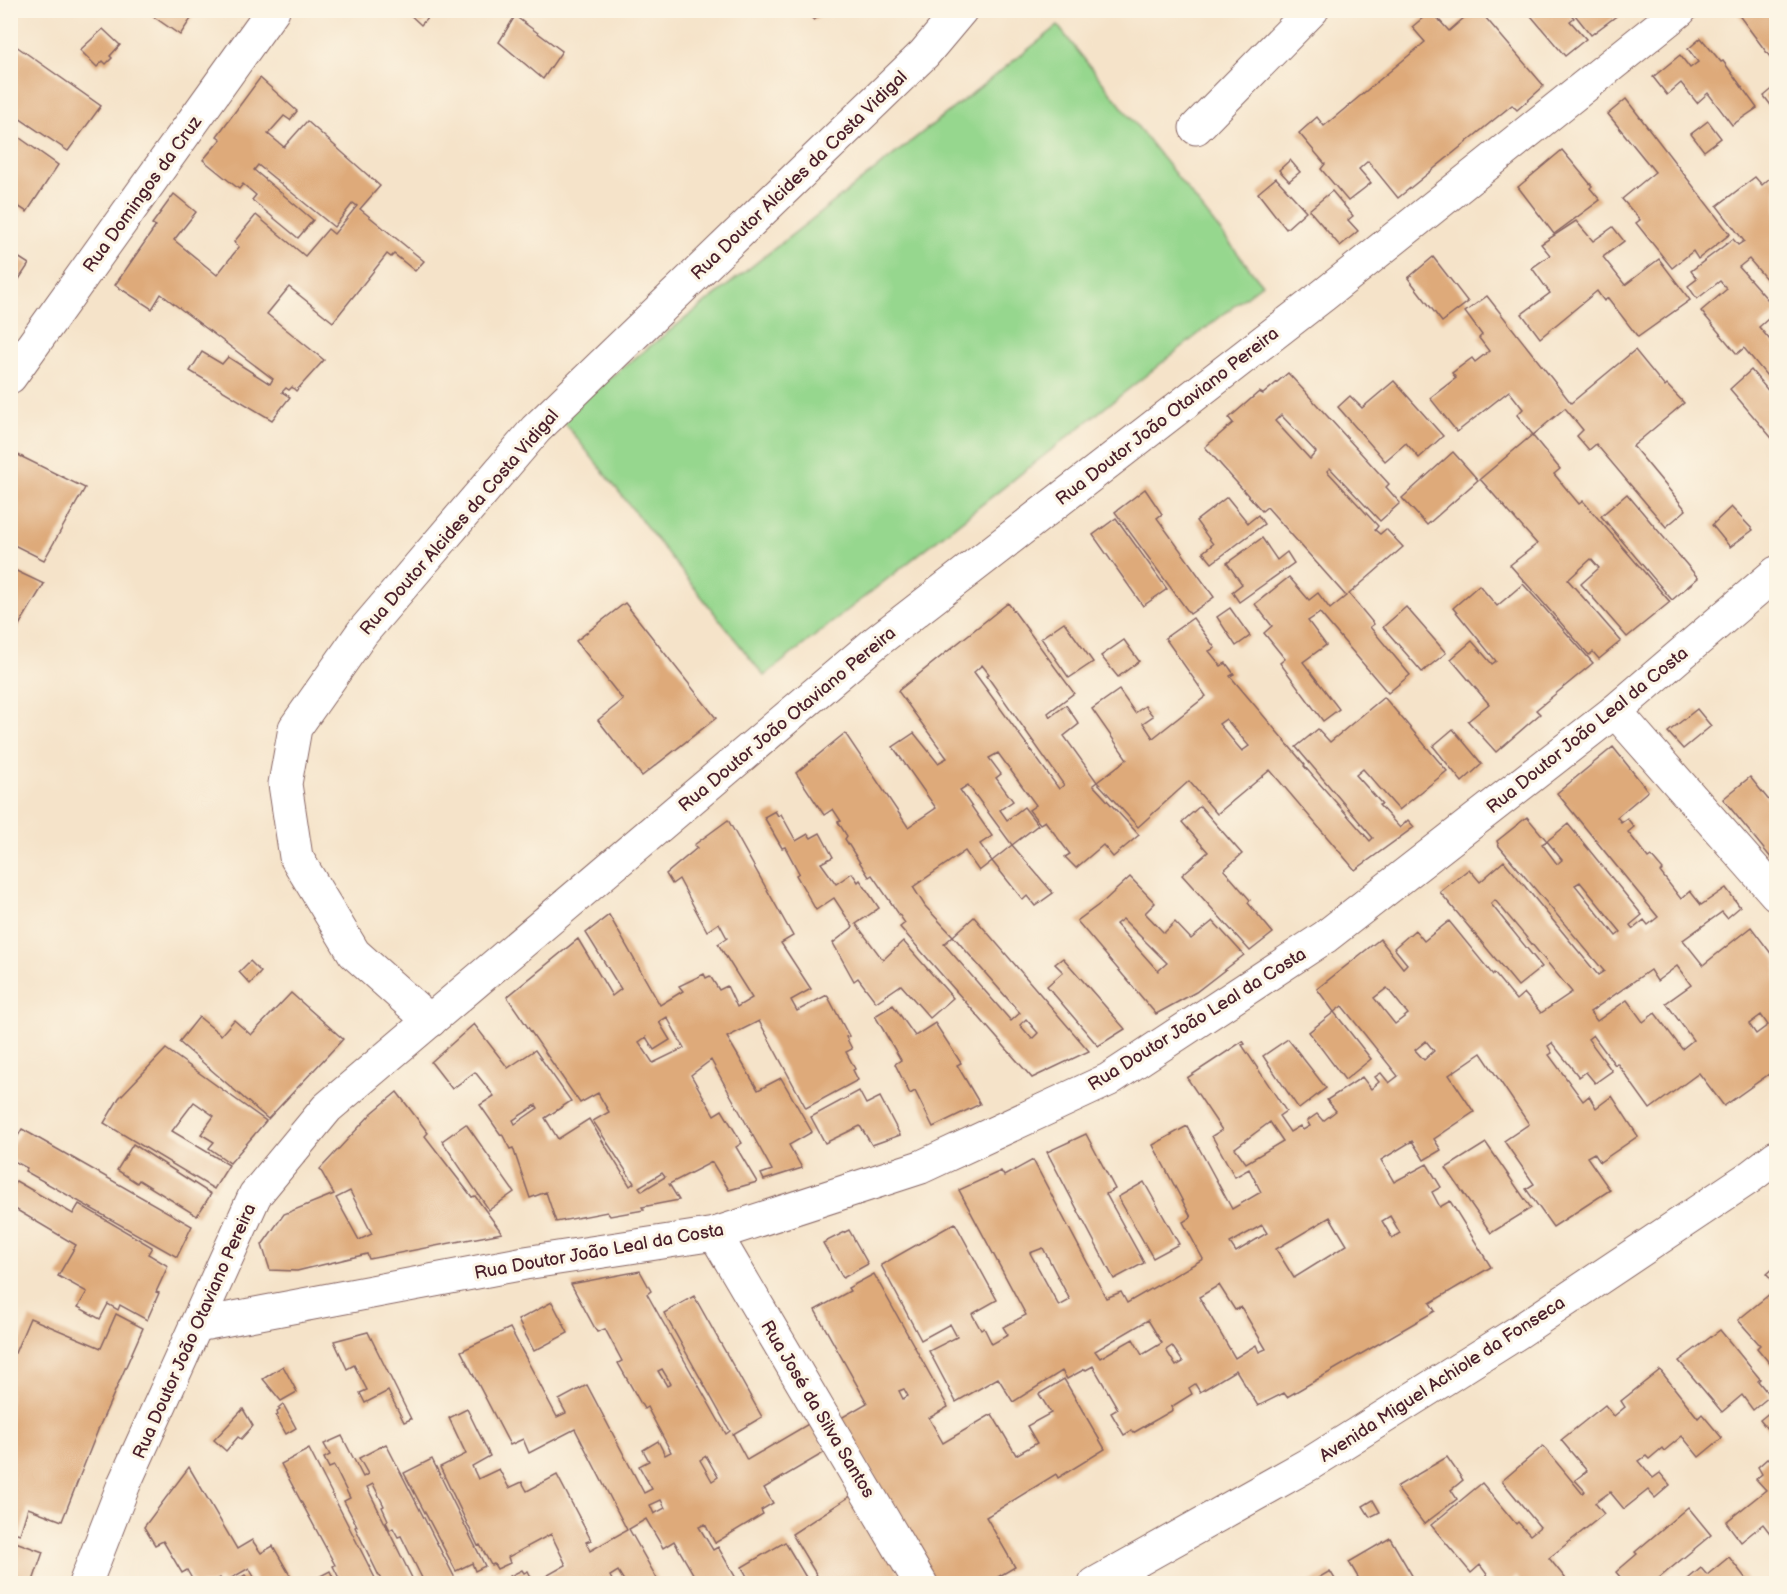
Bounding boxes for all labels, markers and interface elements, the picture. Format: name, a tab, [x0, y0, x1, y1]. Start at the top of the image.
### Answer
street label: Rua Doutor Alcides da Costa Vidigal	[687, 66, 912, 284]
street label: Rua Domingos da Cruz	[79, 112, 206, 276]
street label: Rua Doutor João Otaviano Pereira	[1052, 323, 1283, 510]
street label: Rua Doutor Alcides da Costa Vidigal	[356, 405, 563, 639]
street label: Rua Doutor João Otaviano Pereira	[675, 622, 900, 816]
street label: Rua Doutor João Leal da Costa	[1482, 643, 1692, 818]
street label: Rua Doutor João Leal da Costa	[1084, 943, 1310, 1095]
street label: Rua Doutor João Otaviano Pereira	[129, 1200, 260, 1462]
street label: Rua Doutor João Leal da Costa	[473, 1219, 726, 1284]
street label: Avenida Miguel Achiole da Fonseca	[1316, 1292, 1569, 1467]
street label: Rua José da Silva Santos	[756, 1317, 879, 1502]

